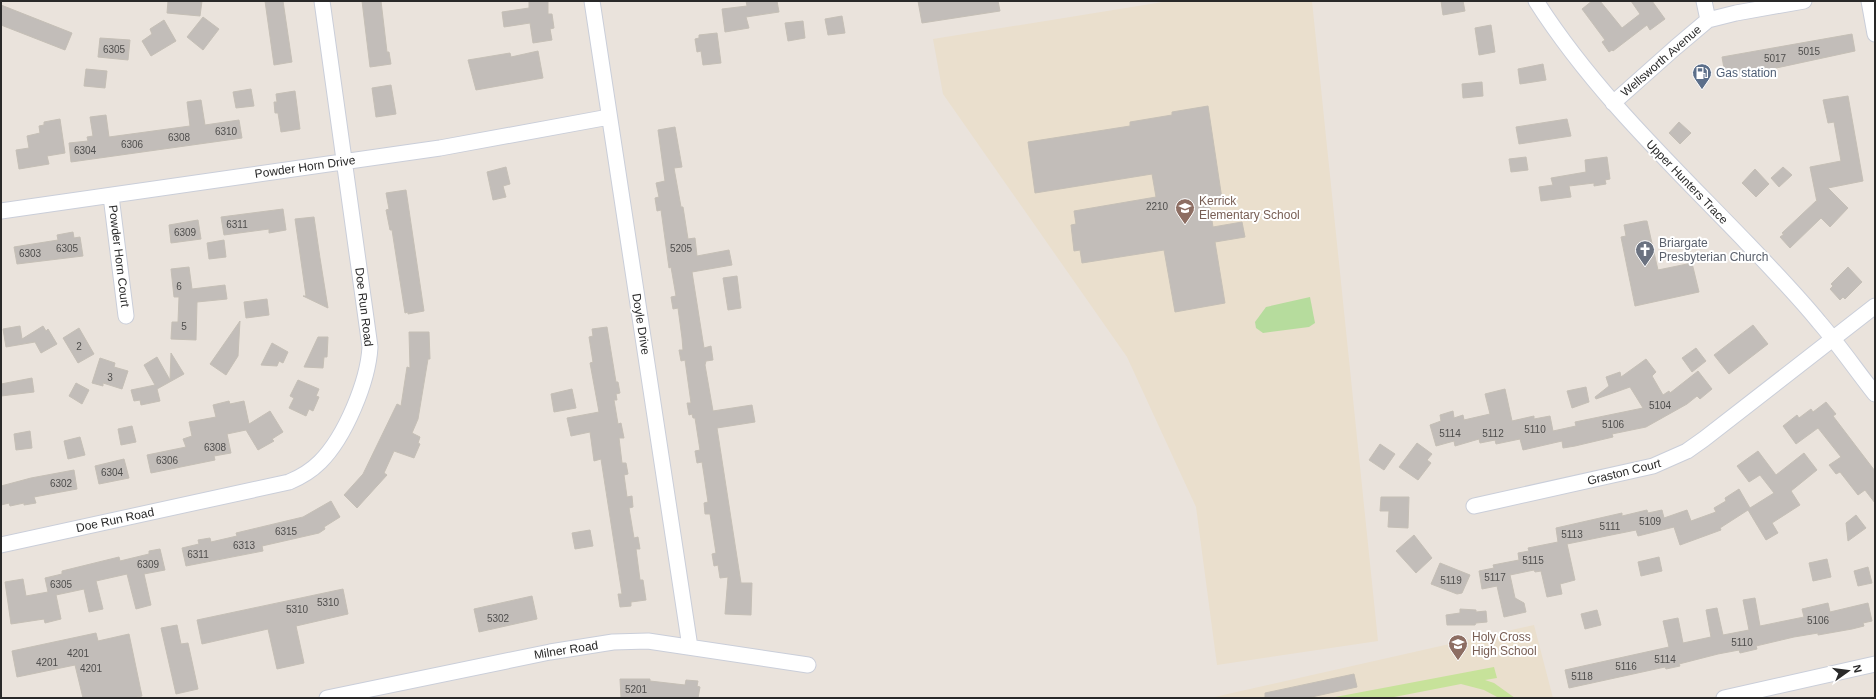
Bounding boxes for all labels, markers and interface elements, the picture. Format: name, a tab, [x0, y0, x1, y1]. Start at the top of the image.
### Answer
street label: Wellsworth Avenue	[1618, 22, 1704, 100]
house number: 6305	[103, 44, 126, 55]
house number: 5015	[1798, 46, 1821, 57]
house number: 5017	[1764, 53, 1787, 64]
fuel station icon: Gas station	[1691, 62, 1713, 90]
place label: Gas station	[1716, 66, 1777, 80]
house number: 6310	[215, 126, 238, 137]
house number: 6308	[168, 132, 191, 143]
street label: Upper Hunters Trace	[1643, 137, 1731, 227]
house number: 6306	[121, 139, 144, 150]
house number: 6304	[74, 145, 97, 156]
street label: Powder Horn Drive	[254, 153, 356, 181]
place label: Kerrick Elementary School	[1199, 194, 1300, 222]
school or university icon: Kerrick Elementary School	[1174, 197, 1196, 225]
house number: 2210	[1146, 201, 1169, 212]
street label: Powder Horn Court	[106, 204, 132, 308]
house number: 6311	[226, 219, 248, 230]
house number: 6309	[174, 227, 197, 238]
place label: Briargate Presbyterian Church	[1659, 236, 1768, 264]
church icon: Briargate Presbyterian Church	[1634, 239, 1656, 267]
house number: 6305	[56, 243, 79, 254]
house number: 5205	[670, 243, 693, 254]
house number: 6303	[19, 248, 42, 259]
street label: Doe Run Road	[352, 267, 376, 347]
house number: 6	[176, 281, 182, 292]
street label: Doyle Drive	[629, 292, 653, 356]
house number: 5	[181, 321, 187, 332]
house number: 2	[76, 341, 82, 352]
house number: 3	[107, 372, 113, 383]
house number: 5104	[1649, 400, 1672, 411]
house number: 5106	[1602, 419, 1625, 430]
house number: 5110	[1524, 424, 1546, 435]
house number: 5114	[1439, 428, 1461, 439]
house number: 5112	[1482, 428, 1504, 439]
house number: 6308	[204, 442, 227, 453]
house number: 6306	[156, 455, 179, 466]
street label: Graston Court	[1586, 456, 1663, 488]
house number: 6304	[101, 467, 124, 478]
house number: 6302	[50, 478, 73, 489]
street label: Doe Run Road	[75, 505, 155, 535]
house number: 5109	[1639, 516, 1662, 527]
house number: 5111	[1600, 521, 1621, 532]
house number: 6315	[275, 526, 298, 537]
house number: 5113	[1561, 529, 1583, 540]
house number: 6313	[233, 540, 256, 551]
house number: 6311	[187, 549, 209, 560]
house number: 5115	[1522, 555, 1544, 566]
house number: 6309	[137, 559, 160, 570]
house number: 5117	[1484, 572, 1506, 583]
house number: 5119	[1440, 575, 1462, 586]
house number: 6305	[50, 579, 73, 590]
house number: 5310	[317, 597, 340, 608]
house number: 5310	[286, 604, 309, 615]
house number: 5302	[487, 613, 510, 624]
house number: 5106	[1807, 615, 1830, 626]
place label: Holy Cross High School	[1472, 630, 1537, 658]
school or university icon: Holy Cross High School	[1447, 633, 1469, 661]
house number: 5110	[1731, 637, 1753, 648]
street label: Milner Road	[533, 638, 599, 662]
house number: 4201	[67, 648, 90, 659]
north arrow	[1828, 651, 1868, 691]
house number: 5114	[1654, 654, 1676, 665]
house number: 4201	[36, 657, 59, 668]
house number: 5116	[1615, 661, 1637, 672]
house number: 4201	[80, 663, 103, 674]
text: N	[1851, 663, 1864, 674]
house number: 5118	[1571, 671, 1593, 682]
house number: 5201	[625, 684, 648, 695]

